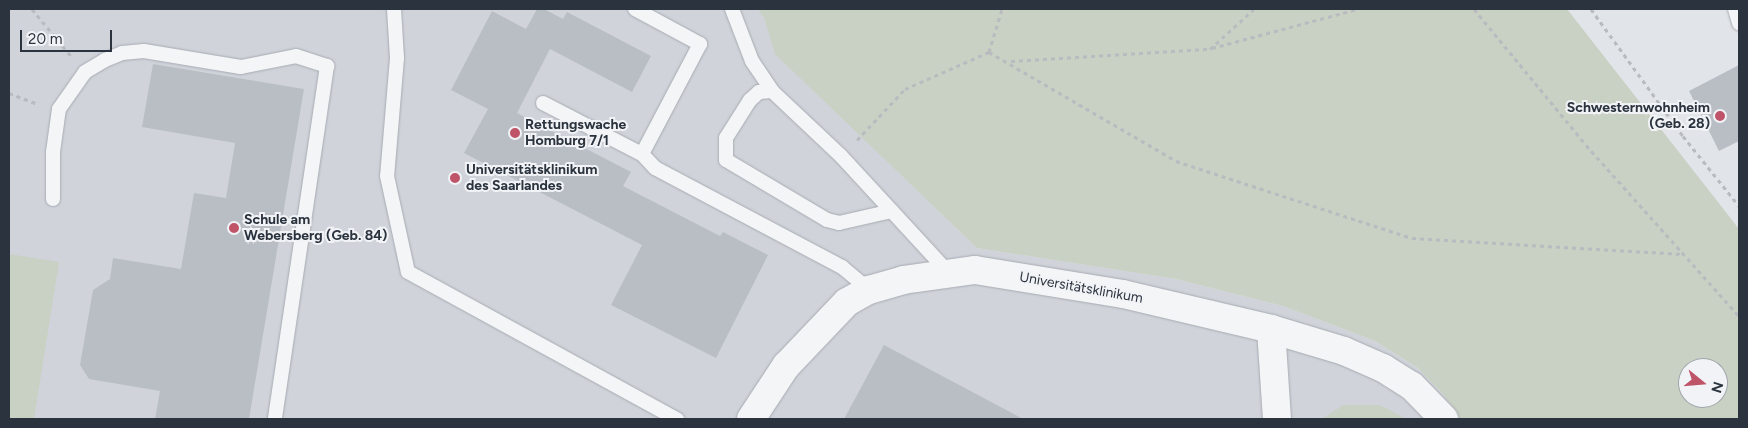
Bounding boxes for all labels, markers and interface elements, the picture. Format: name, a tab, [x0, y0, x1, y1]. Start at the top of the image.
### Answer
scale bar	[22, 20, 115, 52]
text: 20 m	[28, 30, 62, 48]
place label: Schwesternwohnheim (Geb. 28)	[1567, 100, 1710, 132]
marker: Schwesternwohnheim (Geb. 28)	[1714, 110, 1726, 122]
place label: Rettungswache Homburg 7/1	[525, 117, 626, 150]
marker: Rettungswache Homburg 7/1	[509, 127, 521, 139]
place label: Universitätsklinikum des Saarlandes	[466, 162, 597, 194]
marker: Universitätsklinikum des Saarlandes	[448, 171, 462, 185]
place label: Schule am Webersberg (Geb. 84)	[244, 212, 387, 244]
marker: Schule am Webersberg (Geb. 84)	[228, 222, 240, 234]
street label: Universitätsklinikum	[1018, 269, 1144, 307]
north arrow	[1678, 358, 1728, 408]
text: N	[1707, 380, 1727, 395]

